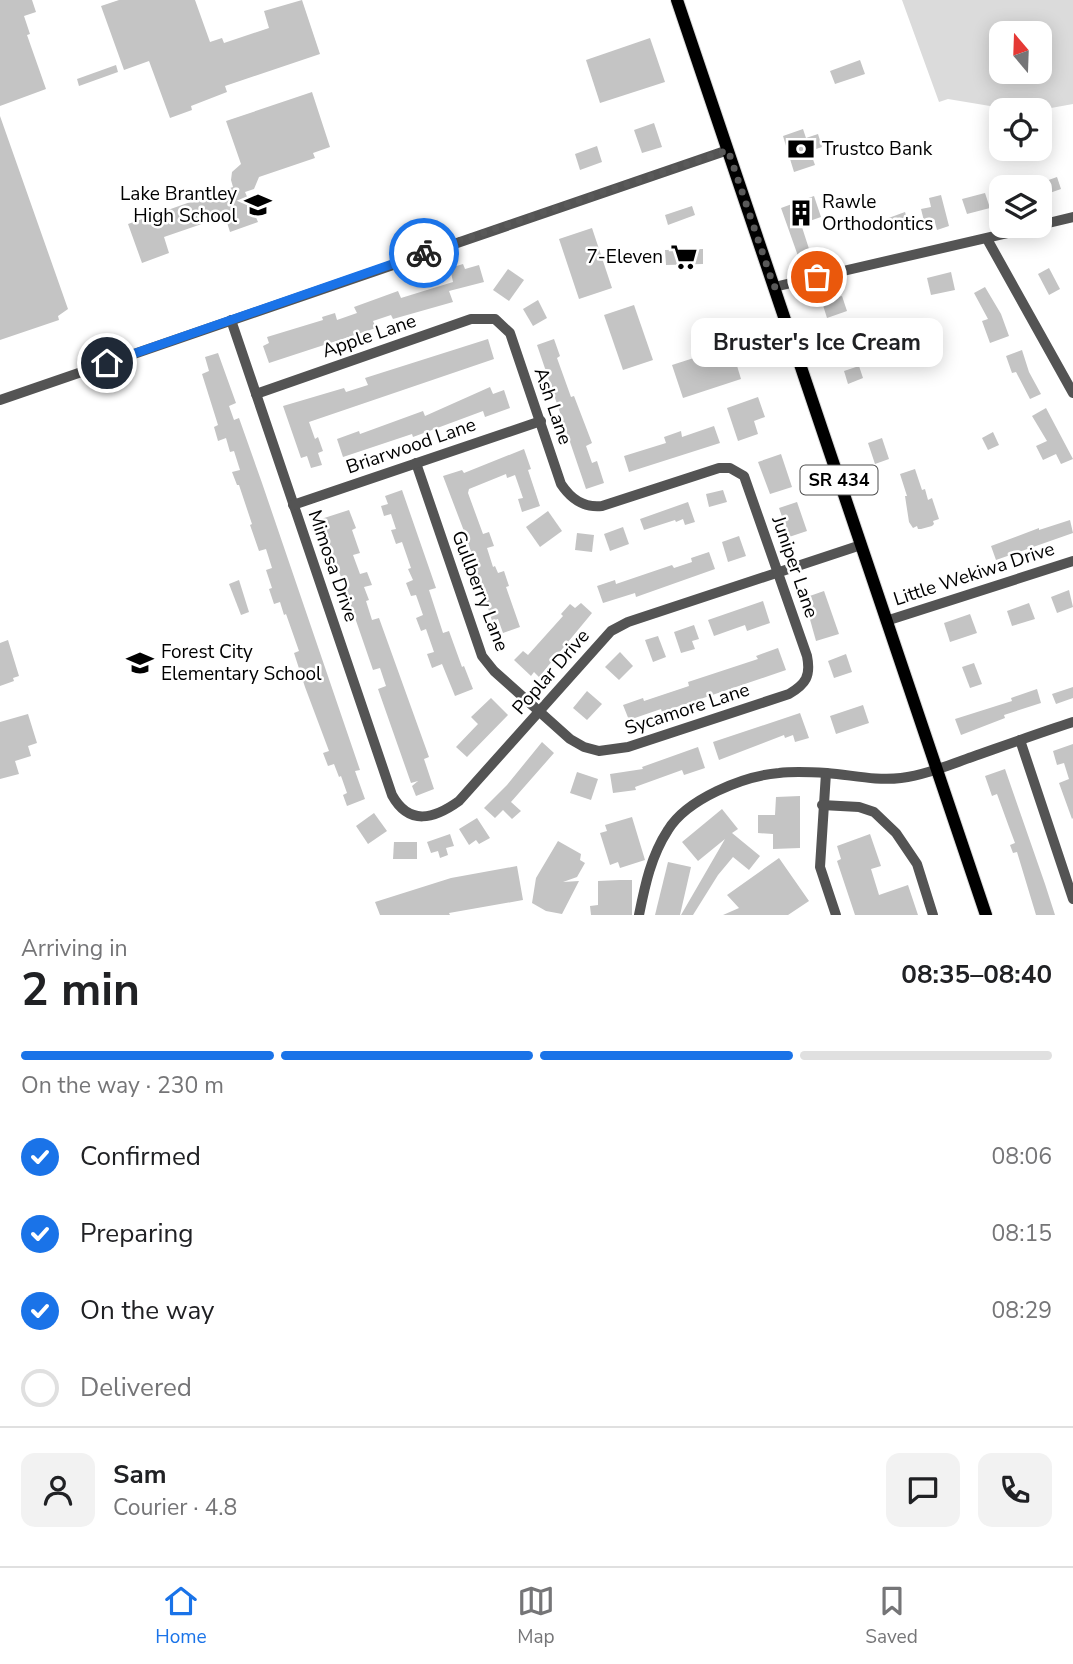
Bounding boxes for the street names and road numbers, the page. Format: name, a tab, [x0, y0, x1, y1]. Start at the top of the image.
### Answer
street label: Apple Lane	[319, 308, 419, 364]
street label: Ash Lane	[528, 364, 578, 448]
street label: Briarwood Lane	[343, 412, 479, 480]
road number: SR 434	[800, 466, 878, 494]
street label: Mimosa Drive	[302, 507, 364, 625]
street label: Juniper Lane	[765, 512, 825, 621]
street label: Gullberry Lane	[445, 527, 515, 655]
street label: Little Wekiwa Drive	[890, 536, 1058, 612]
street label: Poplar Drive	[507, 624, 595, 720]
street label: Sycamore Lane	[621, 677, 753, 741]

